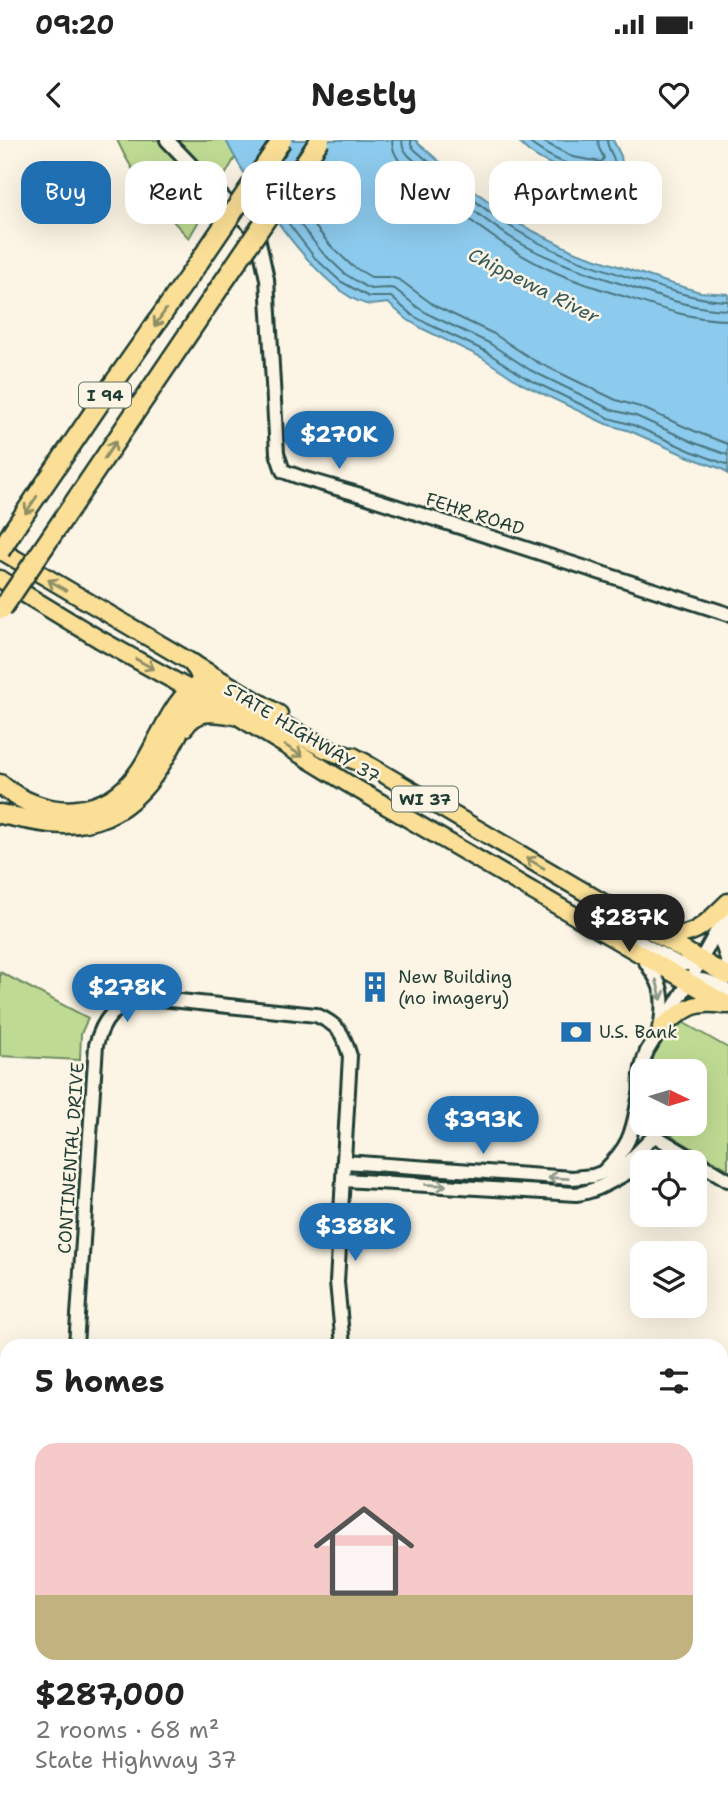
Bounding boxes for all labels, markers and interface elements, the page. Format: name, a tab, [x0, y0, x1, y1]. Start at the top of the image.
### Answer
text: 09:20	[35, 7, 114, 42]
text: Nestly	[311, 73, 417, 116]
icon: back	[35, 76, 73, 114]
icon: heart	[655, 76, 693, 114]
chip: Buy	[21, 161, 111, 224]
chip: Rent	[125, 161, 227, 224]
chip: Filters	[241, 161, 361, 224]
chip: New	[375, 161, 475, 224]
chip: Apartment	[489, 161, 662, 224]
water label: Chippewa River	[464, 242, 604, 330]
one-way arrow	[153, 308, 167, 327]
road number: I 94	[79, 383, 131, 408]
pin: $270K	[290, 412, 388, 471]
text: $270K	[300, 419, 378, 449]
one-way arrow	[103, 441, 117, 460]
street label: FEHR ROAD	[423, 487, 527, 541]
one-way arrow	[23, 495, 38, 514]
one-way arrow	[48, 577, 68, 591]
one-way arrow	[134, 658, 155, 671]
street label: STATE HIGHWAY 37	[220, 677, 384, 789]
one-way arrow	[283, 745, 303, 759]
road number: WI 37	[392, 786, 458, 812]
one-way arrow	[525, 856, 546, 869]
pin: $287K	[580, 894, 678, 954]
text: $287K	[590, 902, 668, 932]
pin: $278K	[78, 964, 176, 1024]
place label: New Building (no imagery)	[398, 965, 512, 1010]
building icon: New Building (no imagery)	[358, 970, 392, 1004]
text: $278K	[88, 972, 166, 1002]
one-way arrow	[653, 978, 666, 1001]
bank icon: U.S. Bank	[559, 1015, 593, 1049]
place label: U.S. Bank	[599, 1020, 677, 1044]
north arrow	[630, 1059, 707, 1136]
map controls	[630, 1059, 707, 1318]
street label: CONTINENTAL DRIVE	[52, 1061, 90, 1255]
pin: $393K	[434, 1096, 532, 1156]
text: $393K	[444, 1104, 522, 1134]
button: locate	[630, 1150, 707, 1227]
one-way arrow	[547, 1171, 570, 1184]
one-way arrow	[424, 1179, 447, 1192]
pin: $388K	[306, 1204, 404, 1263]
text: $388K	[315, 1211, 395, 1241]
button: layers	[630, 1241, 707, 1318]
text: 5 homes	[35, 1361, 165, 1402]
icon: filters	[655, 1362, 693, 1400]
icon: home	[301, 1488, 427, 1614]
text: $287,000	[35, 1674, 185, 1715]
text: 2 rooms · 68 m²	[35, 1715, 219, 1745]
text: State Highway 37	[35, 1745, 237, 1775]

